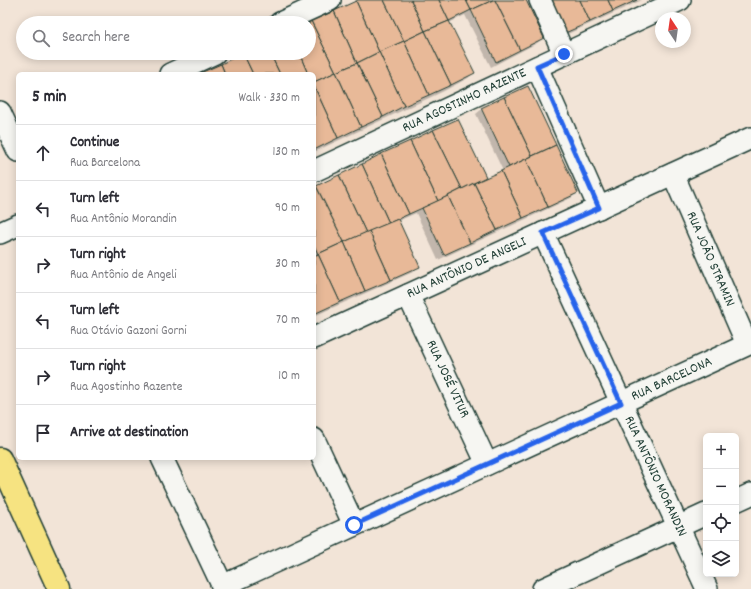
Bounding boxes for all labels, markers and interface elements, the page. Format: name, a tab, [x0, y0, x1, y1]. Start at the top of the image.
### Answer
north arrow	[655, 12, 691, 48]
search box	[16, 16, 316, 60]
icon: search	[30, 27, 52, 49]
text: Search here	[62, 27, 130, 49]
route end	[555, 45, 573, 63]
street label: RUA AGOSTINHO RAZENTE	[399, 63, 530, 138]
text: 5 min	[32, 86, 66, 110]
text: Walk · 330 m	[239, 89, 300, 108]
text: Continue	[70, 132, 119, 154]
icon: ahead	[32, 142, 54, 164]
text: 130 m	[272, 143, 300, 162]
text: Rua Barcelona	[70, 154, 140, 173]
text: Turn left	[70, 188, 119, 210]
icon: left	[32, 198, 54, 220]
text: 90 m	[275, 199, 300, 218]
street label: RUA JOÃO STRAMIN	[681, 209, 740, 310]
text: Rua Antônio Morandin	[70, 210, 177, 229]
street label: RUA ANTÔNIO DE ANGELI	[404, 232, 530, 304]
text: Turn right	[70, 244, 126, 266]
icon: right	[32, 254, 54, 276]
text: 30 m	[275, 255, 300, 274]
text: Rua Antônio de Angeli	[70, 266, 177, 285]
text: Turn left	[70, 300, 119, 322]
icon: left	[32, 310, 54, 332]
text: 70 m	[276, 311, 300, 330]
text: Rua Otávio Gazoni Gorni	[70, 322, 187, 341]
street label: RUA JOSÉ VITUR	[421, 337, 474, 422]
street label: RUA BARCELONA	[628, 352, 716, 407]
text: Turn right	[70, 356, 126, 378]
icon: right	[32, 366, 54, 388]
text: 10 m	[278, 367, 300, 386]
text: Rua Agostinho Razente	[70, 378, 183, 397]
street label: RUA ANTÔNIO MORANDIN	[619, 413, 692, 540]
icon: arrive	[32, 422, 54, 444]
text: Arrive at destination	[70, 422, 188, 444]
map controls	[703, 433, 739, 577]
button: +	[703, 433, 739, 469]
button: −	[703, 469, 739, 505]
button: locate	[703, 505, 739, 541]
route start	[345, 516, 363, 534]
button: layers	[703, 541, 739, 577]

